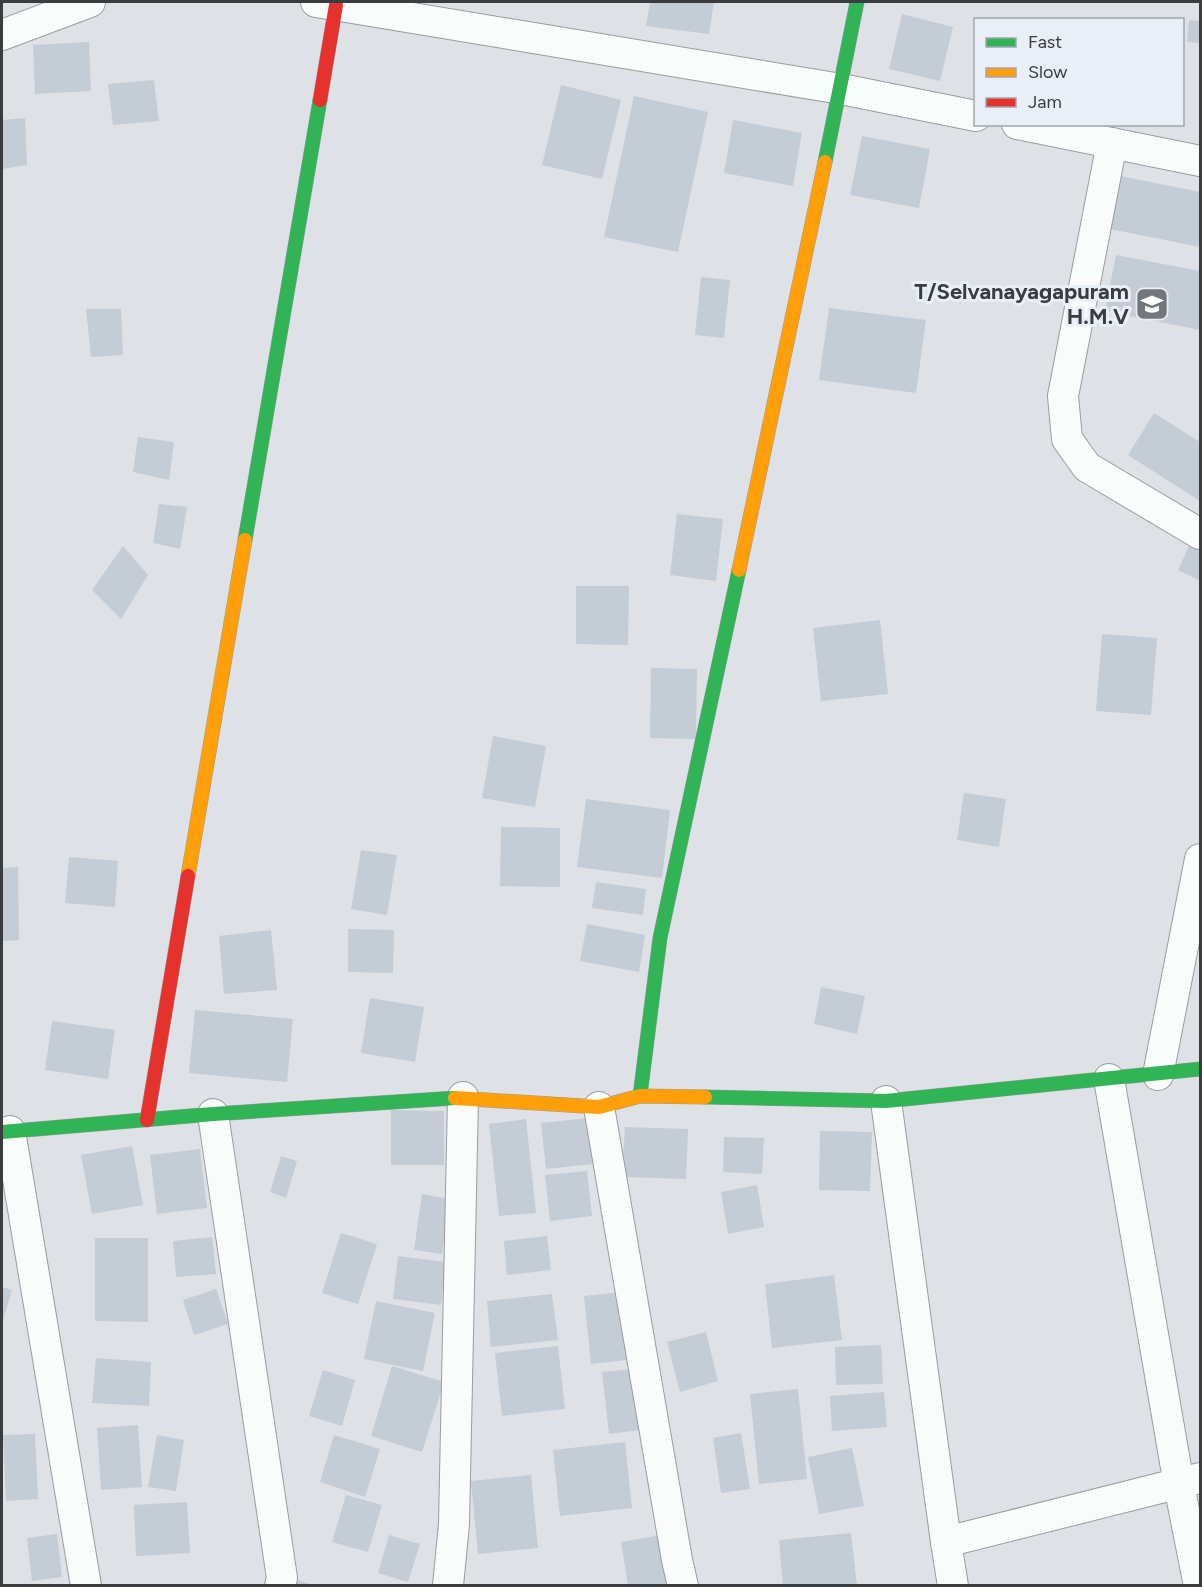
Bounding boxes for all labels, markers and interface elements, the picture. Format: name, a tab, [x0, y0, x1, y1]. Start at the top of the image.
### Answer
legend	[974, 18, 1184, 126]
text: Fast	[1028, 31, 1062, 53]
text: Slow	[1028, 61, 1067, 83]
text: Jam	[1028, 91, 1062, 113]
place label: T/Selvanayagapuram H.M.V	[914, 278, 1129, 330]
school or university icon: T/Selvanayagapuram H.M.V	[1134, 286, 1170, 322]

